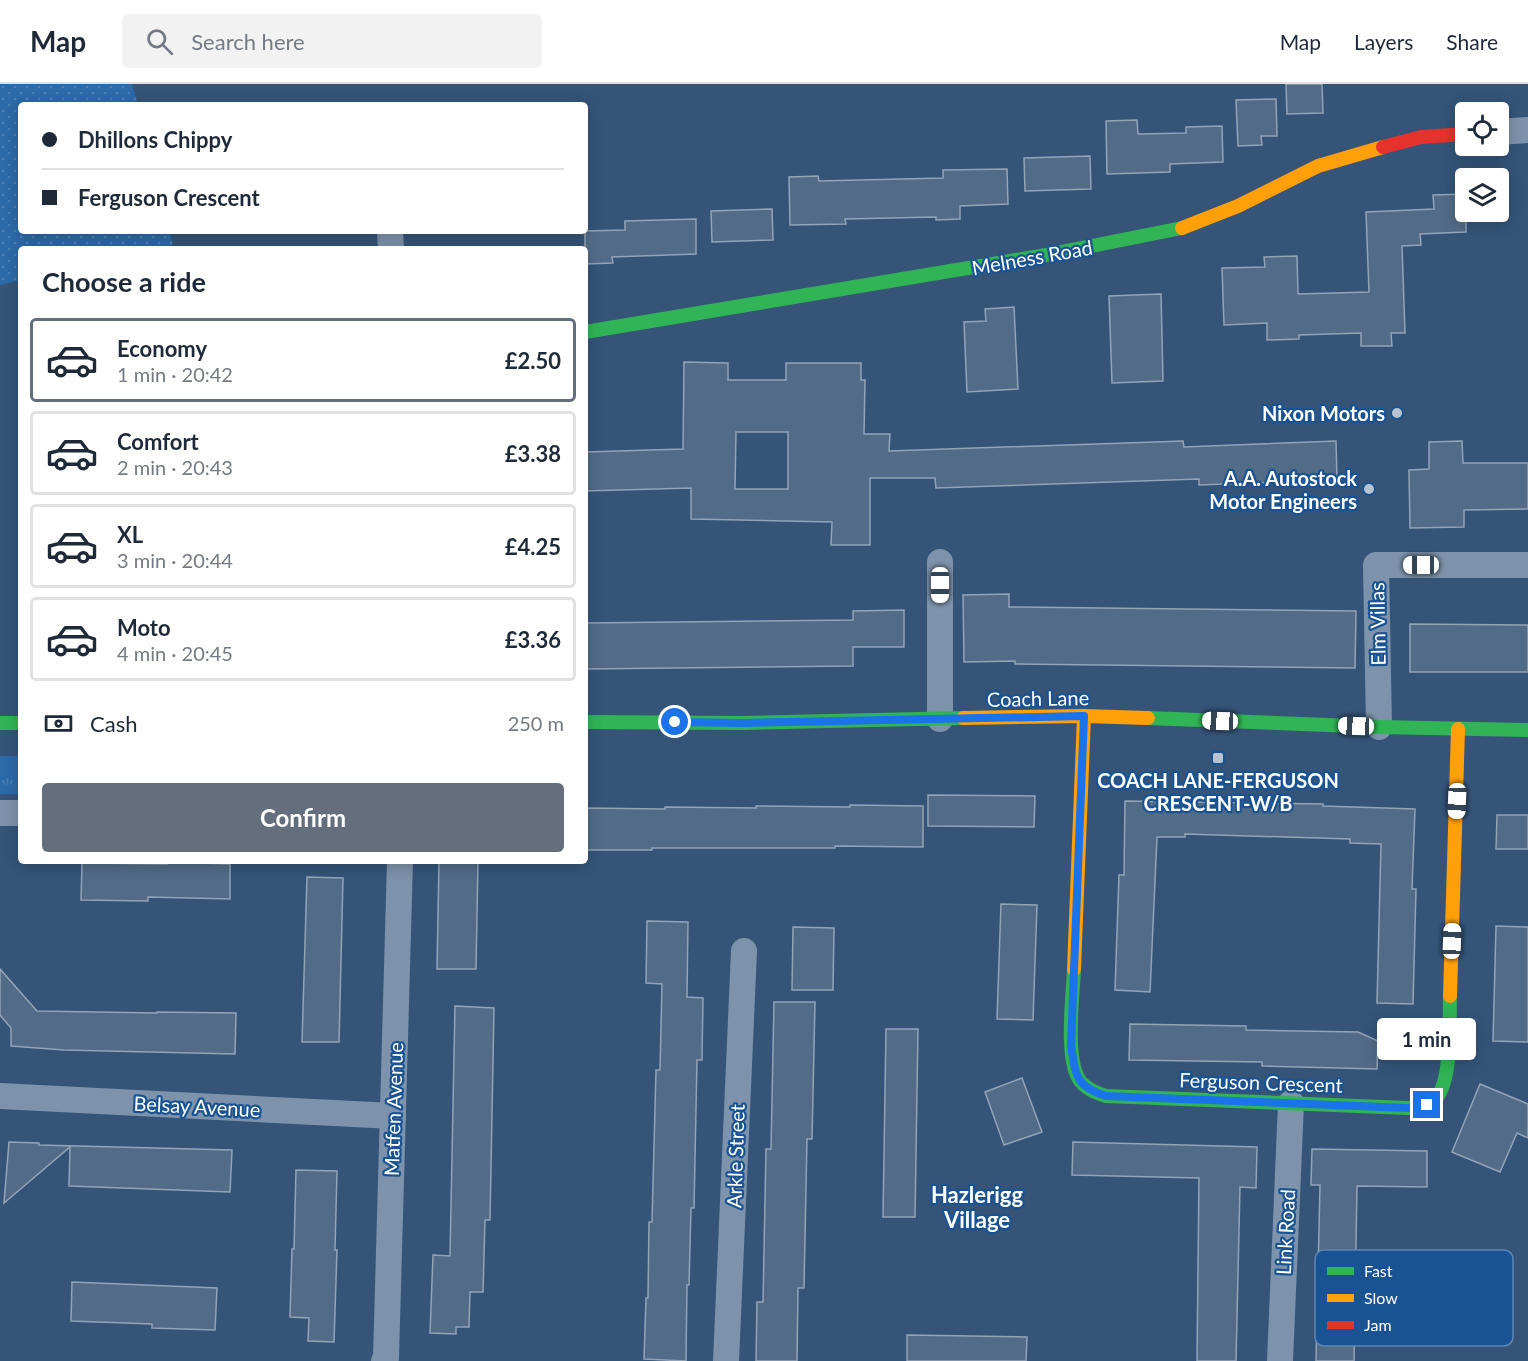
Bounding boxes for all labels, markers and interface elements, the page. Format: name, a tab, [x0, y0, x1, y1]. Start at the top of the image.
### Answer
search box	[122, 14, 542, 68]
text: Map	[30, 24, 86, 58]
icon: search	[143, 25, 176, 58]
text: Search here	[191, 28, 305, 55]
text: Map	[1280, 29, 1321, 54]
text: Layers	[1354, 29, 1413, 54]
text: Share	[1446, 29, 1498, 54]
map controls	[1455, 102, 1509, 222]
button: locate	[1455, 102, 1509, 156]
text: Dhillons Chippy	[78, 126, 232, 153]
button: layers	[1455, 168, 1509, 222]
text: Ferguson Crescent	[78, 184, 260, 211]
street label: Melness Road	[970, 235, 1094, 279]
text: Choose a ride	[42, 265, 206, 298]
icon: car	[45, 333, 99, 387]
text: Economy	[117, 335, 207, 362]
text: £2.50	[505, 347, 561, 374]
text: 1 min · 20:42	[117, 362, 233, 386]
place label: Nixon Motors	[1262, 401, 1385, 425]
marker: Nixon Motors	[1390, 406, 1404, 420]
icon: car	[45, 426, 99, 480]
text: Comfort	[117, 428, 199, 455]
text: £3.38	[505, 440, 561, 467]
text: 2 min · 20:43	[117, 455, 233, 479]
place label: A.A. Autostock Motor Engineers	[1209, 466, 1357, 513]
marker: A.A. Autostock Motor Engineers	[1362, 482, 1376, 496]
icon: car	[45, 519, 99, 573]
text: XL	[117, 521, 143, 548]
text: £4.25	[505, 533, 561, 560]
text: 3 min · 20:44	[117, 548, 233, 572]
car	[1403, 556, 1439, 574]
car	[931, 567, 949, 603]
street label: Elm Villas	[1364, 582, 1390, 666]
icon: car	[45, 612, 99, 666]
text: Moto	[117, 614, 171, 641]
text: £3.36	[505, 626, 561, 653]
text: 4 min · 20:45	[117, 641, 233, 665]
street label: Coach Lane	[987, 685, 1089, 711]
icon: cash	[42, 707, 75, 740]
route start	[661, 708, 688, 735]
text: Cash	[90, 710, 137, 737]
text: 250 m	[508, 711, 564, 735]
car	[1202, 711, 1238, 731]
car	[1338, 716, 1374, 736]
marker: COACH LANE-FERGUSON CRESCENT-W/B	[1211, 751, 1225, 765]
place label: COACH LANE-FERGUSON CRESCENT-W/B	[1097, 768, 1339, 815]
button: Confirm	[42, 783, 564, 852]
car	[1447, 783, 1467, 819]
car	[1442, 923, 1462, 959]
callout: 1 min	[1378, 1018, 1476, 1060]
text: 1 min	[1402, 1027, 1451, 1051]
street label: Matfen Avenue	[379, 1042, 407, 1176]
street label: Ferguson Crescent	[1179, 1067, 1343, 1097]
street label: Belsay Avenue	[133, 1091, 261, 1121]
route end	[1413, 1091, 1440, 1118]
street label: Arkle Street	[721, 1104, 749, 1208]
district label: Hazlerigg Village	[931, 1181, 1023, 1233]
street label: Link Road	[1271, 1188, 1299, 1276]
legend	[1315, 1250, 1513, 1346]
text: Fast	[1364, 1261, 1393, 1280]
text: Slow	[1364, 1288, 1398, 1307]
text: Jam	[1364, 1315, 1392, 1334]

